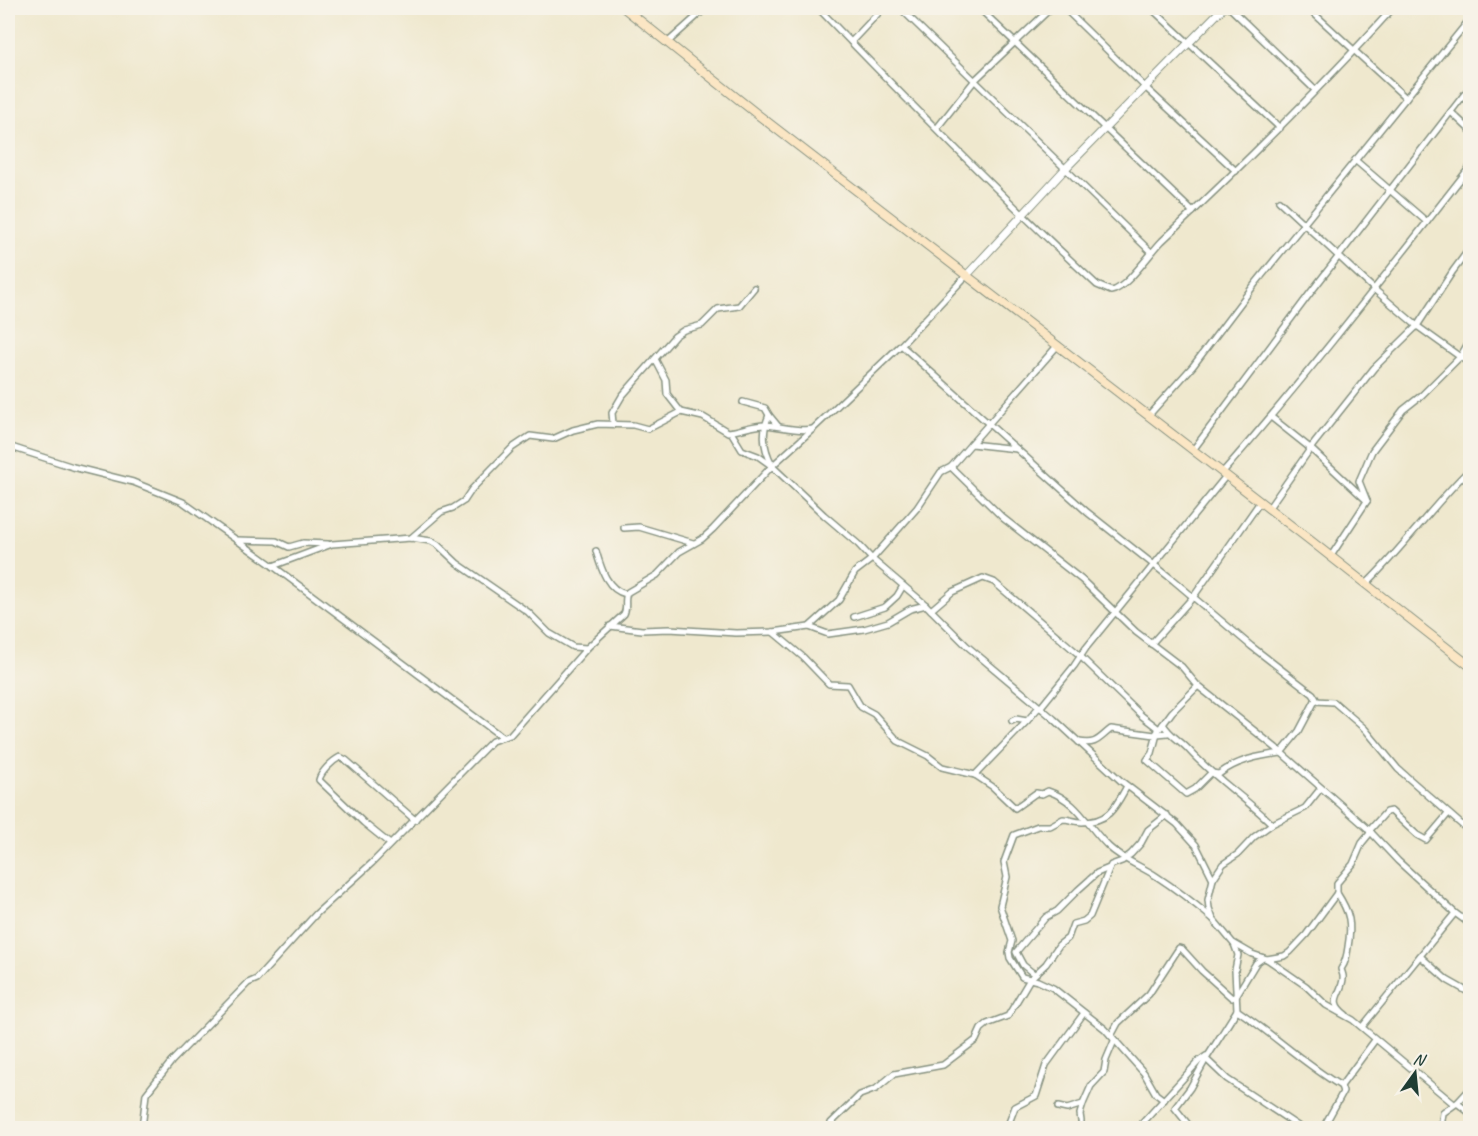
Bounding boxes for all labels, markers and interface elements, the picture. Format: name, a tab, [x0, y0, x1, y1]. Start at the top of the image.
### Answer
north arrow	[1385, 1043, 1445, 1103]
text: N	[1411, 1049, 1429, 1071]

